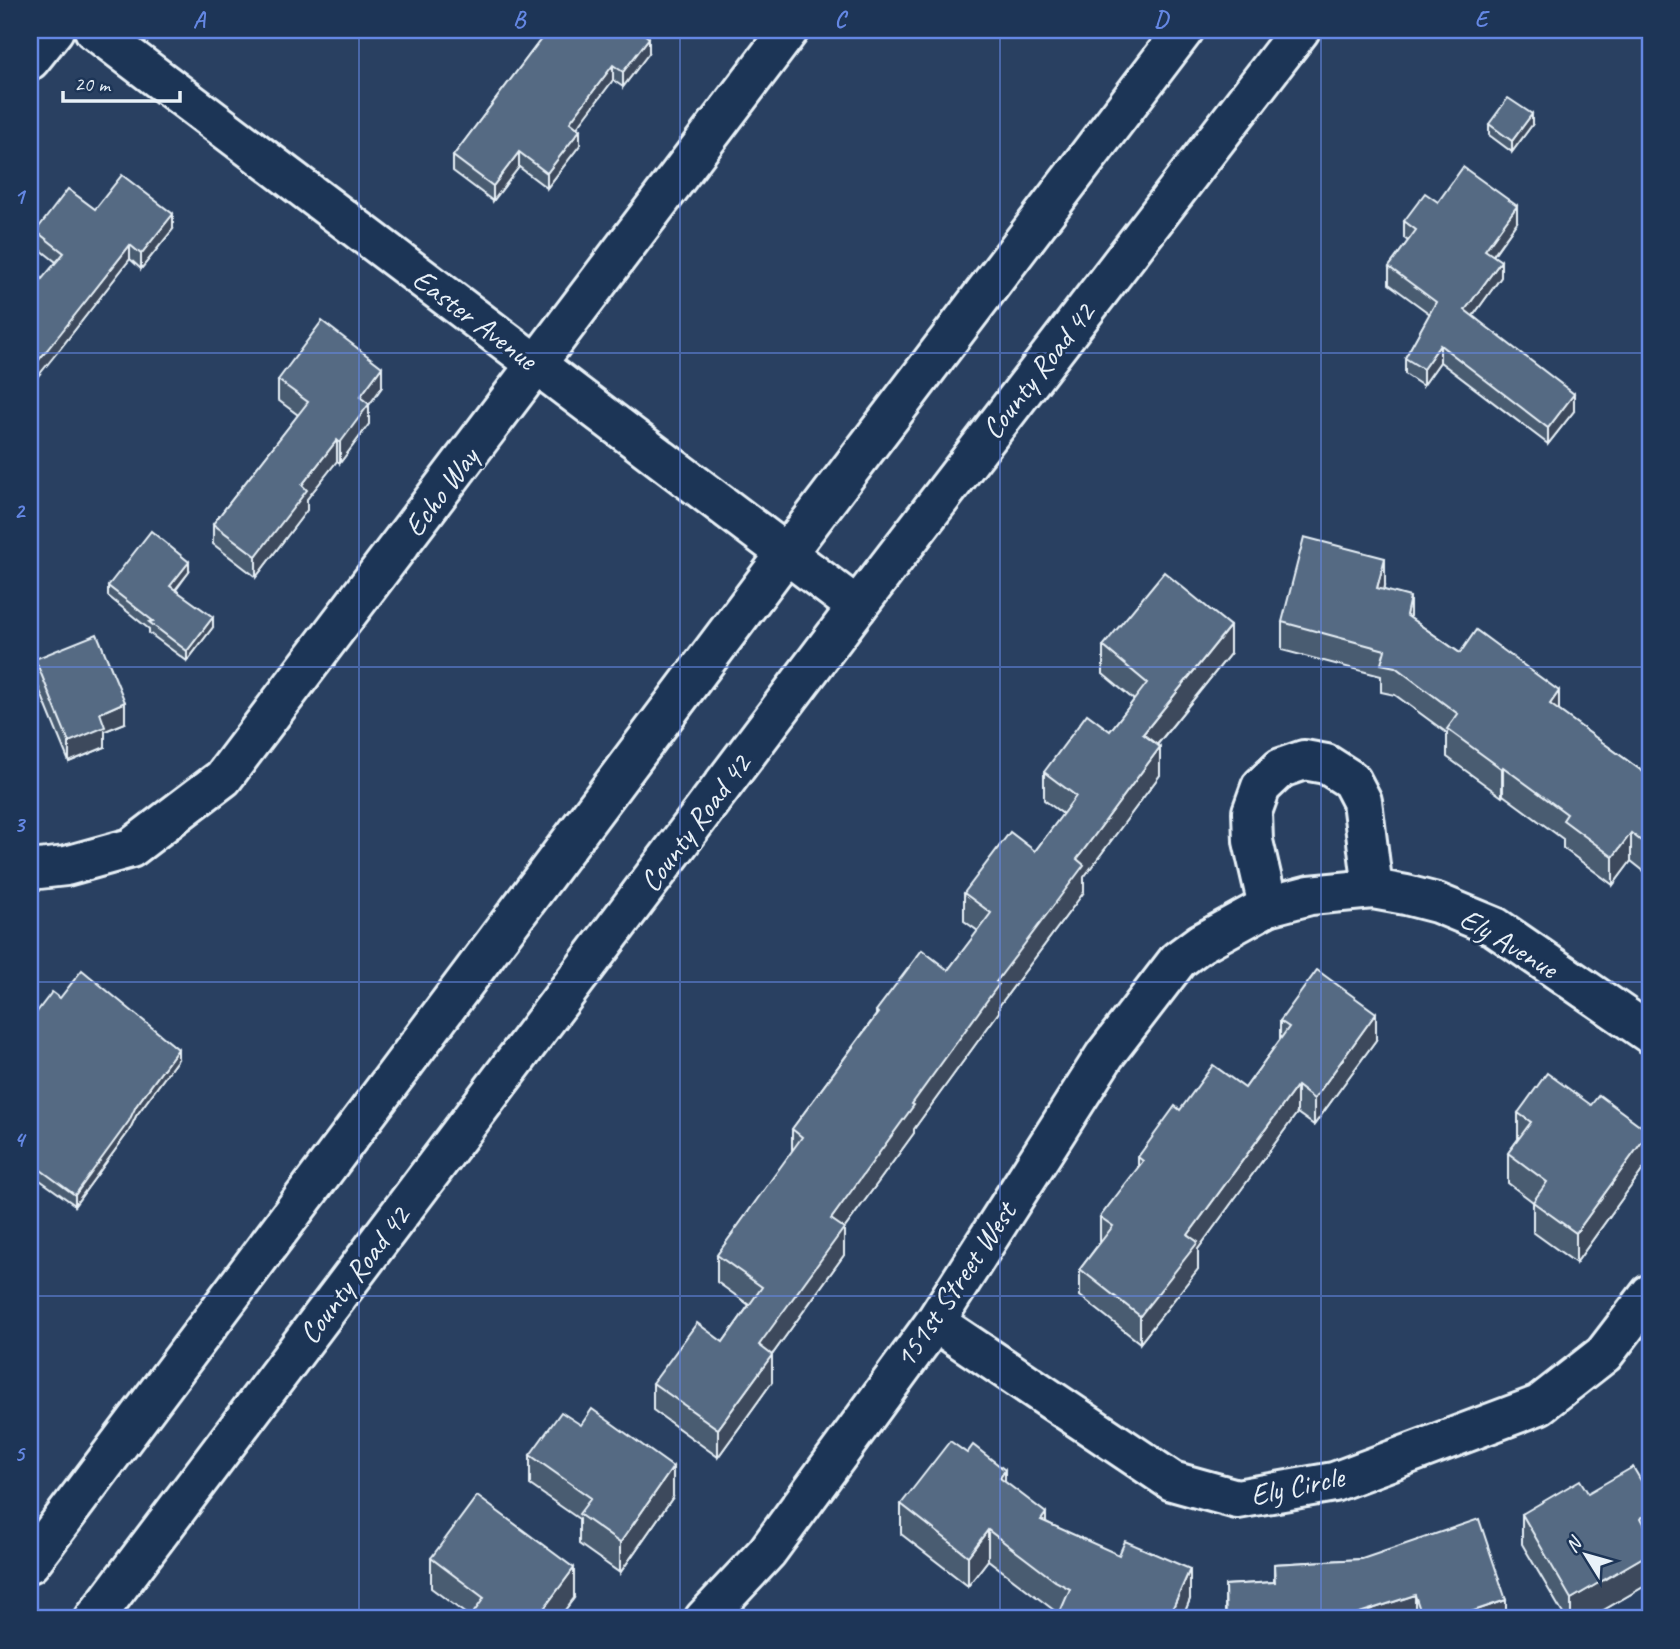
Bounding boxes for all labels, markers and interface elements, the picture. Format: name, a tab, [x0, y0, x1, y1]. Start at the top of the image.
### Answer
text: A	[193, 5, 207, 34]
text: B	[513, 5, 527, 34]
text: C	[835, 5, 849, 34]
text: D	[1154, 5, 1170, 34]
text: E	[1475, 5, 1491, 34]
scale bar	[63, 60, 180, 104]
text: 20 m	[74, 71, 112, 97]
text: 1	[14, 182, 27, 211]
street label: Easter Avenue	[405, 260, 546, 379]
street label: County Road 42	[973, 293, 1104, 447]
street label: Echo Way	[395, 438, 488, 544]
text: 2	[14, 496, 27, 525]
street label: County Road 42	[631, 745, 761, 899]
text: 3	[14, 810, 27, 839]
street label: Ely Avenue	[1453, 899, 1567, 988]
text: 4	[14, 1125, 27, 1154]
street label: 151st Street West	[886, 1192, 1026, 1375]
street label: County Road 42	[290, 1197, 420, 1351]
text: 5	[14, 1439, 26, 1468]
street label: Ely Circle	[1247, 1457, 1349, 1514]
north arrow	[1550, 1520, 1620, 1590]
text: N	[1560, 1531, 1588, 1557]

